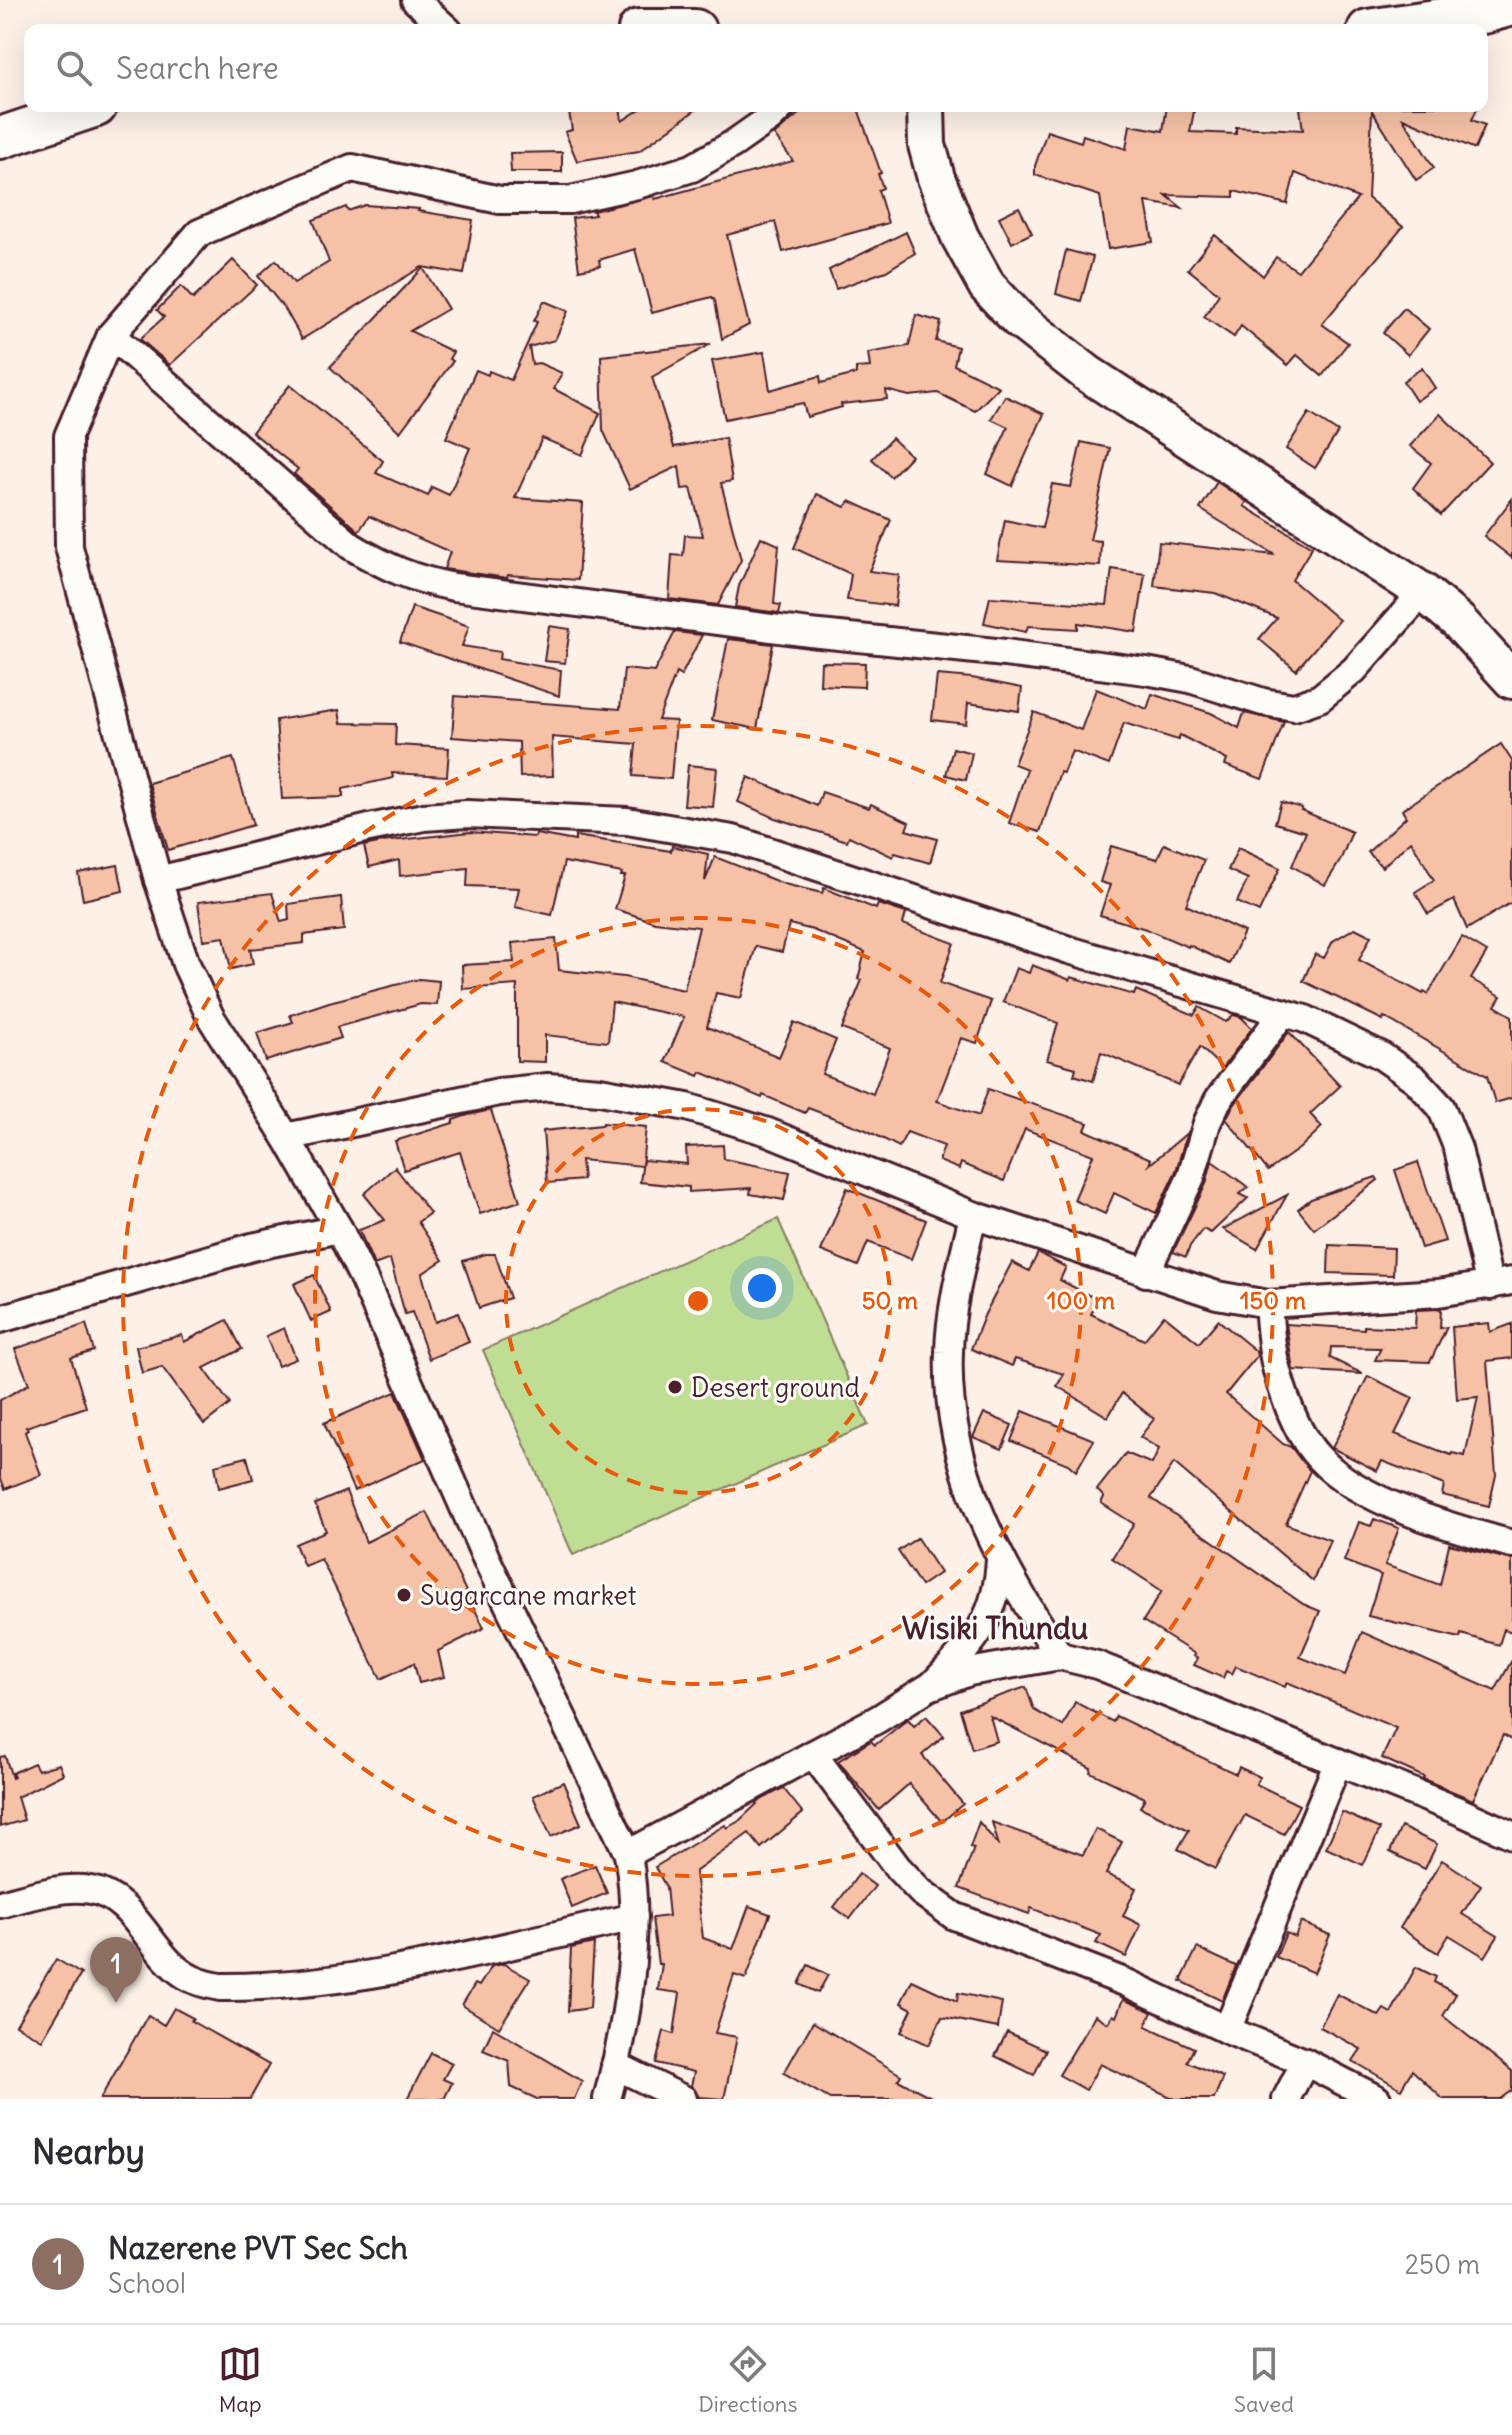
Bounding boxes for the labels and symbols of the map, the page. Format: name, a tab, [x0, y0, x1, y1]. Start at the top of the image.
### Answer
your location	[742, 1268, 782, 1308]
text: 50 m	[862, 1285, 918, 1315]
text: 100 m	[1047, 1285, 1115, 1315]
text: 150 m	[1240, 1285, 1306, 1315]
centre of rings	[684, 1287, 712, 1315]
place label: Desert ground	[691, 1371, 860, 1404]
marker: Desert ground	[666, 1378, 684, 1396]
place label: Sugarcane market	[420, 1579, 637, 1612]
marker: Sugarcane market	[395, 1586, 413, 1604]
district label: Wisiki Thundu	[902, 1609, 1088, 1647]
pin: 1	[90, 1937, 142, 2003]

